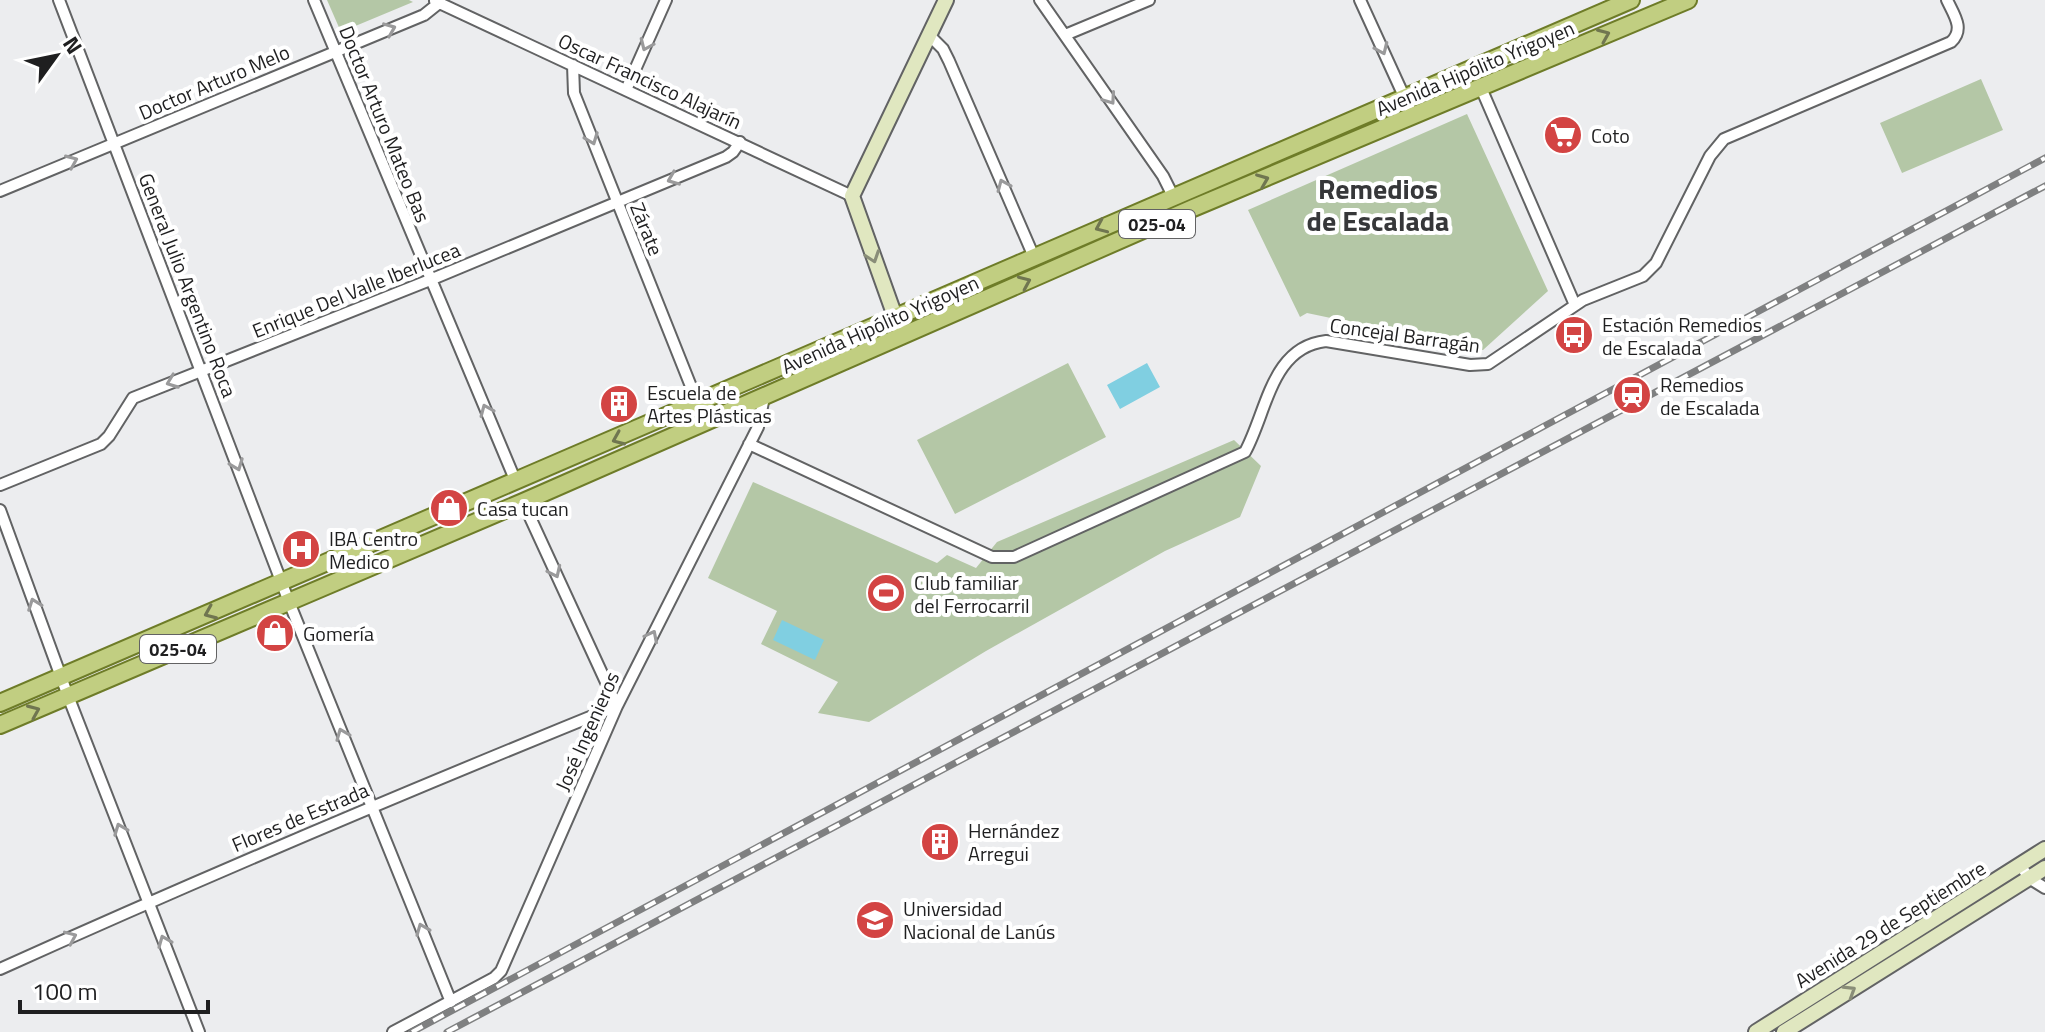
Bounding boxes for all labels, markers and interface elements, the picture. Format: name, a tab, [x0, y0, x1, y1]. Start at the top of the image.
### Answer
street label: Avenida Hipólito Yrigoyen	[1371, 12, 1579, 124]
north arrow	[16, 16, 96, 96]
street label: Doctor Arturo Mateo Bas	[331, 21, 439, 227]
one-way arrow	[382, 22, 396, 39]
street label: Oscar Francisco Alajarín	[553, 25, 747, 137]
text: N	[54, 29, 91, 61]
one-way arrow	[1596, 29, 1610, 45]
street label: Doctor Arturo Melo	[134, 36, 294, 128]
one-way arrow	[640, 37, 656, 51]
one-way arrow	[1372, 40, 1388, 55]
one-way arrow	[1100, 91, 1115, 105]
supermarket icon: Coto	[1542, 114, 1584, 156]
place label: Coto	[1591, 120, 1630, 151]
one-way arrow	[582, 131, 599, 145]
one-way arrow	[64, 154, 78, 170]
district label: Remedios de Escalada	[1307, 167, 1449, 242]
street label: General Julio Argentino Roca	[131, 168, 245, 402]
one-way arrow	[667, 169, 681, 186]
one-way arrow	[1256, 173, 1270, 190]
one-way arrow	[996, 179, 1012, 193]
street label: Zárate	[622, 198, 672, 260]
road number: 025-04	[1119, 210, 1195, 238]
one-way arrow	[1094, 218, 1109, 234]
street label: Enrique Del Valle Iberlucea	[247, 234, 465, 346]
one-way arrow	[864, 250, 880, 264]
street label: Avenida Hipólito Yrigoyen	[776, 267, 984, 381]
one-way arrow	[1016, 276, 1031, 292]
street label: Concejal Barragán	[1328, 309, 1482, 361]
place label: Estación Remedios de Escalada	[1602, 309, 1762, 363]
bus stop icon: Estación Remedios de Escalada	[1553, 314, 1595, 356]
place label: Remedios de Escalada	[1660, 369, 1759, 423]
one-way arrow	[166, 372, 180, 389]
station icon: Remedios de Escalada	[1611, 374, 1653, 416]
place label: Escuela de Artes Plásticas	[647, 377, 772, 431]
building icon: Escuela de Artes Plásticas	[598, 383, 640, 425]
one-way arrow	[479, 404, 495, 419]
one-way arrow	[611, 429, 626, 445]
one-way arrow	[227, 457, 244, 471]
shop icon: Casa tucan	[428, 487, 470, 529]
place label: Casa tucan	[477, 493, 569, 524]
place label: IBA Centro Medico	[329, 523, 418, 577]
hospital icon: IBA Centro Medico	[280, 528, 322, 570]
one-way arrow	[546, 564, 562, 579]
place label: Club familiar del Ferrocarril	[914, 567, 1030, 621]
sports icon: Club familiar del Ferrocarril	[865, 572, 907, 614]
one-way arrow	[27, 598, 44, 612]
one-way arrow	[204, 604, 218, 620]
shop icon: Gomería	[254, 612, 296, 654]
place label: Gomería	[303, 618, 374, 649]
one-way arrow	[642, 630, 658, 645]
road number: 025-04	[140, 635, 216, 663]
street label: José Ingenieros	[547, 666, 627, 796]
one-way arrow	[26, 704, 40, 720]
one-way arrow	[336, 728, 352, 742]
street label: Flores de Estrada	[227, 774, 373, 860]
place label: Hernández Arregui	[968, 815, 1060, 869]
building icon: Hernández Arregui	[919, 821, 961, 863]
one-way arrow	[113, 823, 130, 837]
street label: Avenida 29 de Septiembre	[1788, 853, 1992, 995]
place label: Universidad Nacional de Lanús	[903, 893, 1055, 947]
school or university icon: Universidad Nacional de Lanús	[854, 899, 896, 941]
one-way arrow	[415, 923, 432, 937]
one-way arrow	[63, 931, 77, 947]
one-way arrow	[157, 935, 173, 949]
scale bar	[20, 964, 208, 1014]
text: 100 m	[32, 973, 98, 1009]
one-way arrow	[1841, 985, 1856, 1000]

